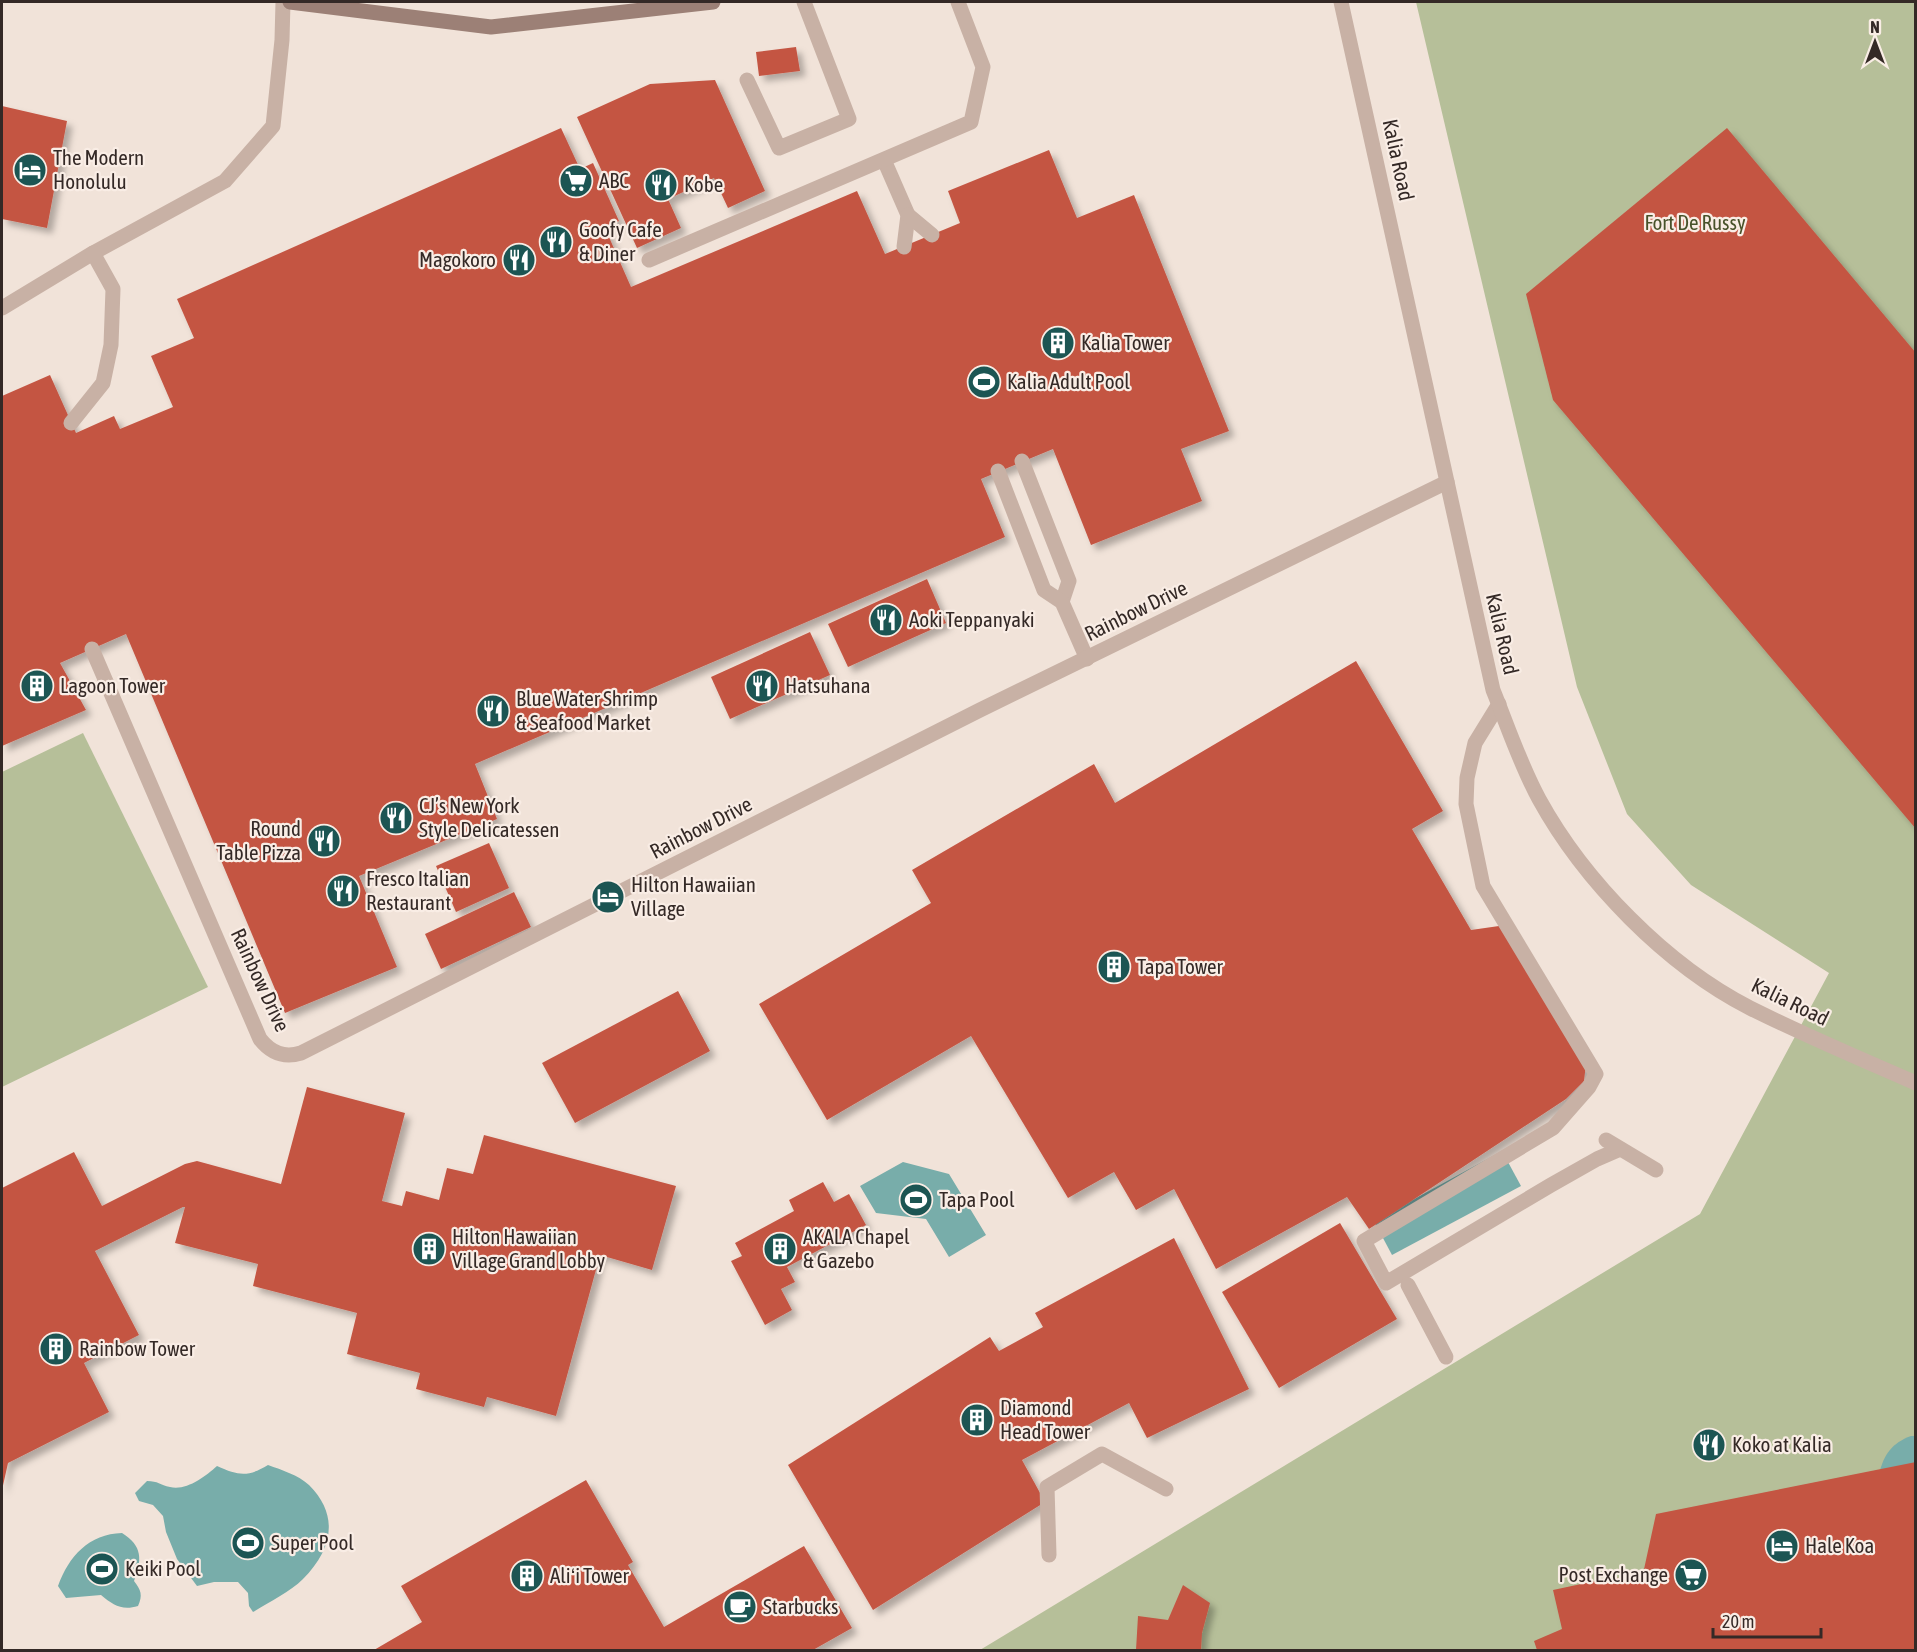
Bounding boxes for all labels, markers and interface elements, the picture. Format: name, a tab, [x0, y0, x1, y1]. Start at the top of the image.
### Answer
north arrow	[1845, 12, 1905, 72]
text: N	[1870, 18, 1880, 36]
street label: Kalia Road	[1379, 117, 1419, 203]
place label: The Modern Honolulu	[53, 145, 144, 193]
hotel icon: The Modern Honolulu	[12, 152, 48, 188]
supermarket icon: ABC	[558, 163, 594, 199]
restaurant icon: Kobe	[643, 167, 679, 203]
place label: ABC	[599, 168, 629, 192]
place label: Kobe	[684, 172, 723, 196]
park label: Fort De Russy	[1644, 210, 1746, 234]
place label: Goofy Cafe & Diner	[579, 217, 662, 265]
restaurant icon: Goofy Cafe & Diner	[538, 224, 574, 260]
restaurant icon: Magokoro	[501, 242, 537, 278]
place label: Magokoro	[419, 247, 496, 271]
building icon: Kalia Tower	[1040, 325, 1076, 361]
place label: Kalia Tower	[1081, 330, 1170, 354]
sports icon: Kalia Adult Pool	[966, 364, 1002, 400]
place label: Kalia Adult Pool	[1007, 369, 1130, 393]
street label: Rainbow Drive	[1080, 575, 1191, 645]
street label: Kalia Road	[1482, 591, 1524, 677]
restaurant icon: Aoki Teppanyaki	[868, 602, 904, 638]
place label: Aoki Teppanyaki	[909, 607, 1034, 631]
building icon: Lagoon Tower	[19, 668, 55, 704]
restaurant icon: Hatsuhana	[744, 668, 780, 704]
place label: Lagoon Tower	[60, 673, 166, 697]
place label: Hatsuhana	[785, 673, 870, 697]
place label: Blue Water Shrimp & Seafood Market	[516, 686, 658, 734]
restaurant icon: Blue Water Shrimp & Seafood Market	[475, 693, 511, 729]
street label: Rainbow Drive	[646, 791, 755, 863]
place label: CJ’s New York Style Delicatessen	[419, 793, 559, 841]
restaurant icon: CJ’s New York Style Delicatessen	[378, 800, 414, 836]
place label: Round Table Pizza	[216, 816, 301, 864]
restaurant icon: Round Table Pizza	[306, 823, 342, 859]
place label: Fresco Italian Restaurant	[366, 866, 469, 914]
place label: Hilton Hawaiian Village	[631, 872, 756, 920]
restaurant icon: Fresco Italian Restaurant	[325, 873, 361, 909]
hotel icon: Hilton Hawaiian Village	[590, 879, 626, 915]
street label: Rainbow Drive	[227, 924, 295, 1035]
building icon: Tapa Tower	[1096, 949, 1132, 985]
place label: Tapa Tower	[1137, 954, 1224, 978]
street label: Kalia Road	[1748, 972, 1833, 1030]
sports icon: Tapa Pool	[898, 1182, 934, 1218]
place label: Tapa Pool	[939, 1187, 1015, 1211]
place label: Hilton Hawaiian Village Grand Lobby	[452, 1224, 605, 1272]
place label: AKALA Chapel & Gazebo	[803, 1224, 910, 1272]
building icon: Hilton Hawaiian Village Grand Lobby	[411, 1231, 447, 1267]
building icon: AKALA Chapel & Gazebo	[762, 1231, 798, 1267]
building icon: Rainbow Tower	[38, 1331, 74, 1367]
place label: Rainbow Tower	[79, 1336, 196, 1360]
place label: Diamond Head Tower	[1000, 1395, 1091, 1443]
building icon: Diamond Head Tower	[959, 1402, 995, 1438]
restaurant icon: Koko at Kalia	[1691, 1427, 1727, 1463]
place label: Koko at Kalia	[1732, 1432, 1832, 1456]
sports icon: Super Pool	[230, 1525, 266, 1561]
hotel icon: Hale Koa	[1764, 1528, 1800, 1564]
place label: Super Pool	[271, 1530, 354, 1554]
place label: Hale Koa	[1805, 1533, 1874, 1557]
sports icon: Keiki Pool	[84, 1551, 120, 1587]
place label: Keiki Pool	[125, 1556, 201, 1580]
supermarket icon: Post Exchange	[1673, 1557, 1709, 1593]
building icon: Aliʻi Tower	[509, 1558, 545, 1594]
place label: Post Exchange	[1558, 1562, 1668, 1586]
place label: Aliʻi Tower	[550, 1563, 630, 1587]
cafe icon: Starbucks	[722, 1589, 758, 1625]
place label: Starbucks	[763, 1594, 838, 1618]
scale bar	[1713, 1601, 1821, 1639]
text: 20 m	[1722, 1611, 1754, 1632]

